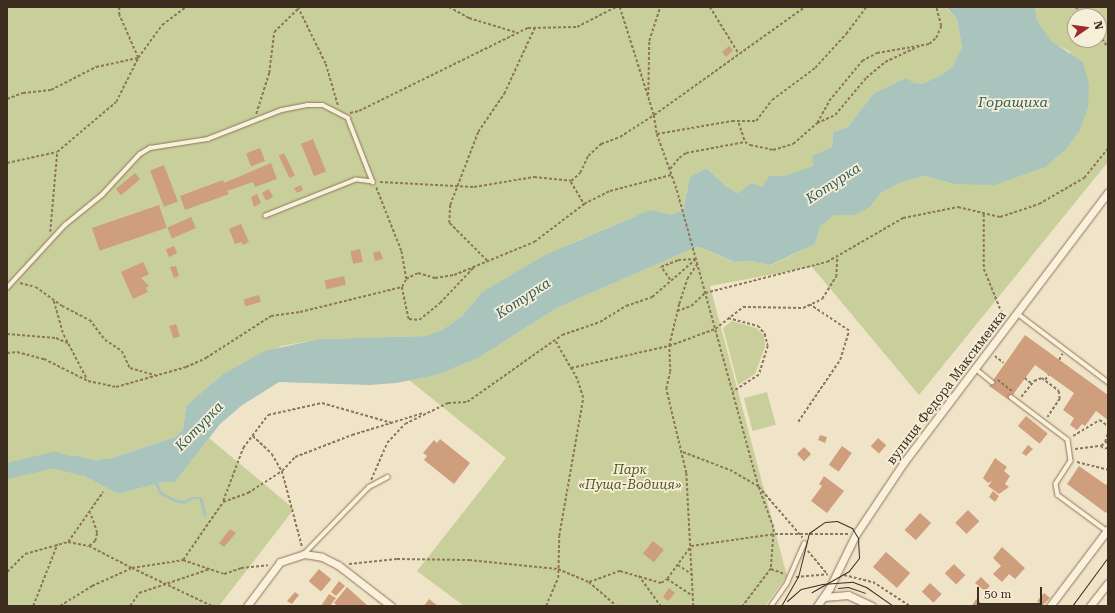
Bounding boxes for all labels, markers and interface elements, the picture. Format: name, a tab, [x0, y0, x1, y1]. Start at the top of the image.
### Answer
north arrow	[1067, 8, 1107, 48]
text: N	[1091, 20, 1105, 31]
water label: Горащиха	[978, 94, 1048, 110]
water label: Котурка	[802, 159, 864, 207]
water label: Котурка	[492, 274, 554, 322]
street label: вулиця Федора Максименка	[884, 308, 1010, 468]
water label: Котурка	[171, 398, 227, 454]
park label: Парк «Пуща-Водиця»	[579, 463, 681, 494]
scale bar	[979, 579, 1044, 605]
text: 50 m	[984, 587, 1011, 601]

